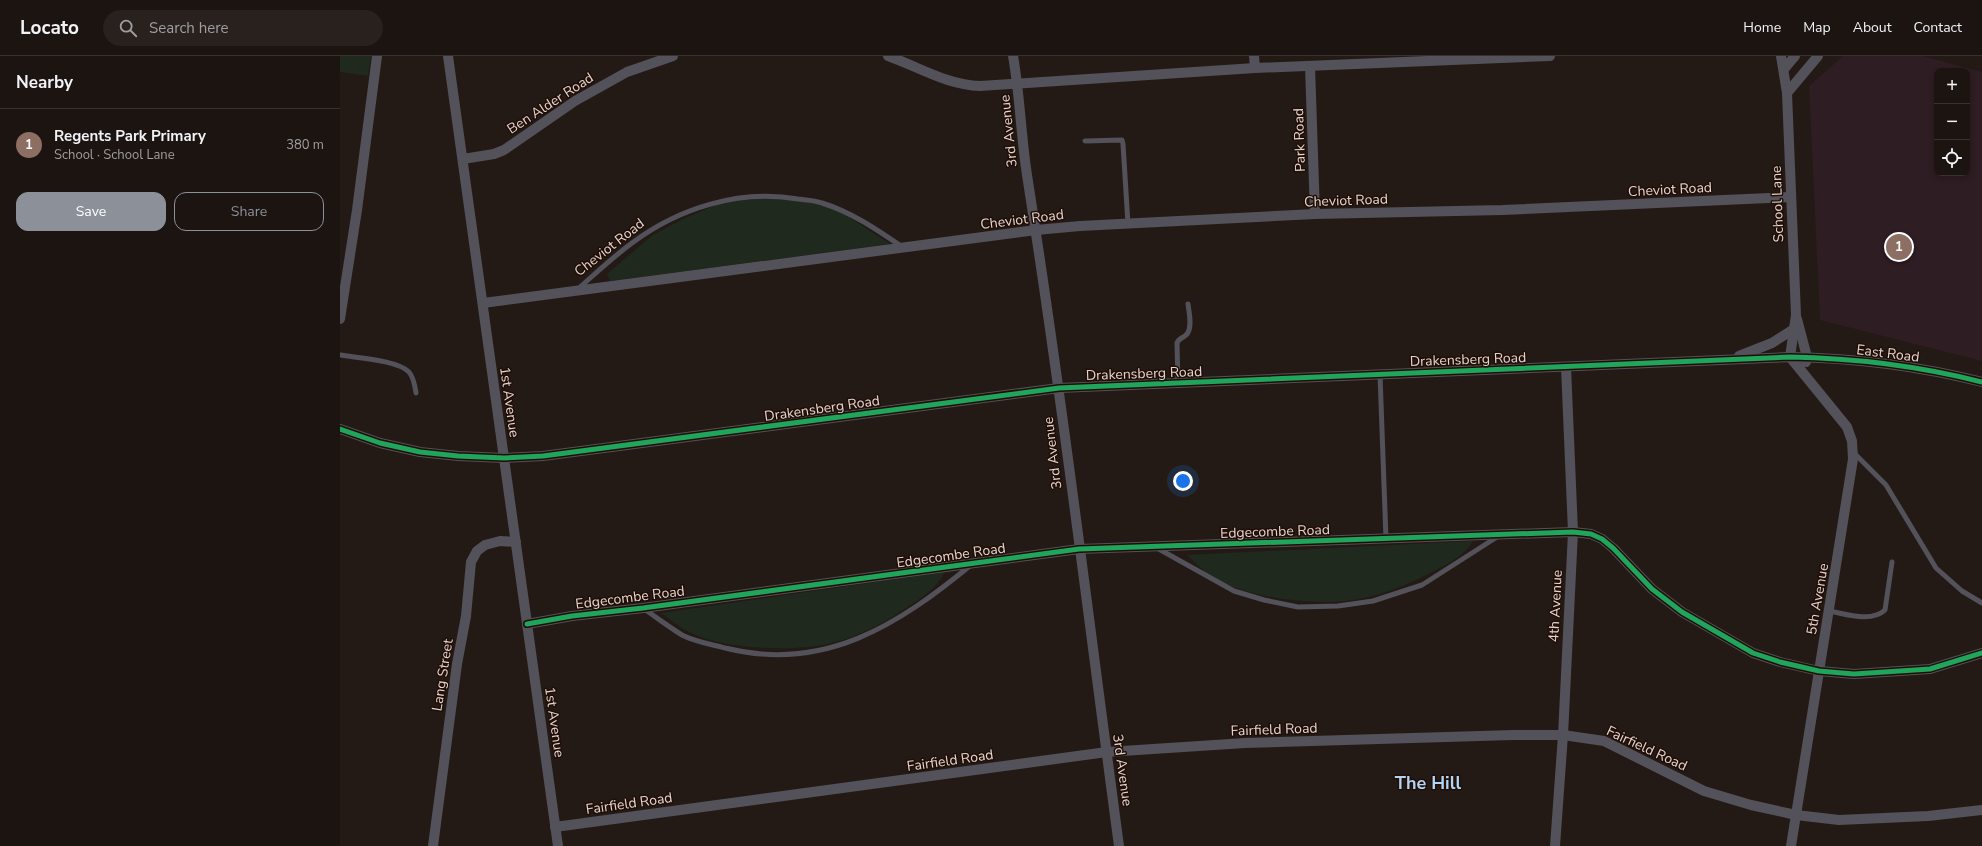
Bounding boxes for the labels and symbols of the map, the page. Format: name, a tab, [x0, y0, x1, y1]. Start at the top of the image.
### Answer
street label: Ben Alder Road	[503, 68, 597, 138]
street label: 3rd Avenue	[995, 94, 1022, 168]
street label: Park Road	[1289, 108, 1310, 172]
street label: School Lane	[1767, 165, 1788, 243]
street label: Cheviot Road	[1628, 178, 1712, 201]
street label: Cheviot Road	[1304, 190, 1388, 211]
street label: Cheviot Road	[979, 205, 1065, 234]
street label: Cheviot Road	[570, 214, 648, 281]
pin: 1	[1886, 232, 1912, 262]
street label: East Road	[1855, 340, 1920, 367]
street label: Drakensberg Road	[1409, 348, 1527, 371]
street label: Drakensberg Road	[1085, 362, 1203, 385]
street label: 1st Avenue	[495, 365, 524, 439]
street label: Drakensberg Road	[763, 391, 881, 426]
street label: 3rd Avenue	[1039, 416, 1066, 490]
your location	[1173, 471, 1193, 491]
street label: Edgecombe Road	[1220, 520, 1330, 543]
street label: Edgecombe Road	[895, 538, 1007, 573]
street label: 5th Avenue	[1802, 562, 1833, 636]
street label: 4th Avenue	[1544, 569, 1567, 643]
street label: Edgecombe Road	[574, 581, 686, 614]
street label: Lang Street	[427, 637, 458, 713]
street label: 1st Avenue	[540, 685, 569, 759]
street label: Fairfield Road	[1230, 718, 1318, 741]
street label: Fairfield Road	[1603, 721, 1690, 775]
street label: 3rd Avenue	[1108, 733, 1137, 807]
street label: Fairfield Road	[906, 745, 995, 776]
district label: The Hill	[1395, 771, 1461, 795]
street label: Fairfield Road	[585, 788, 674, 819]

